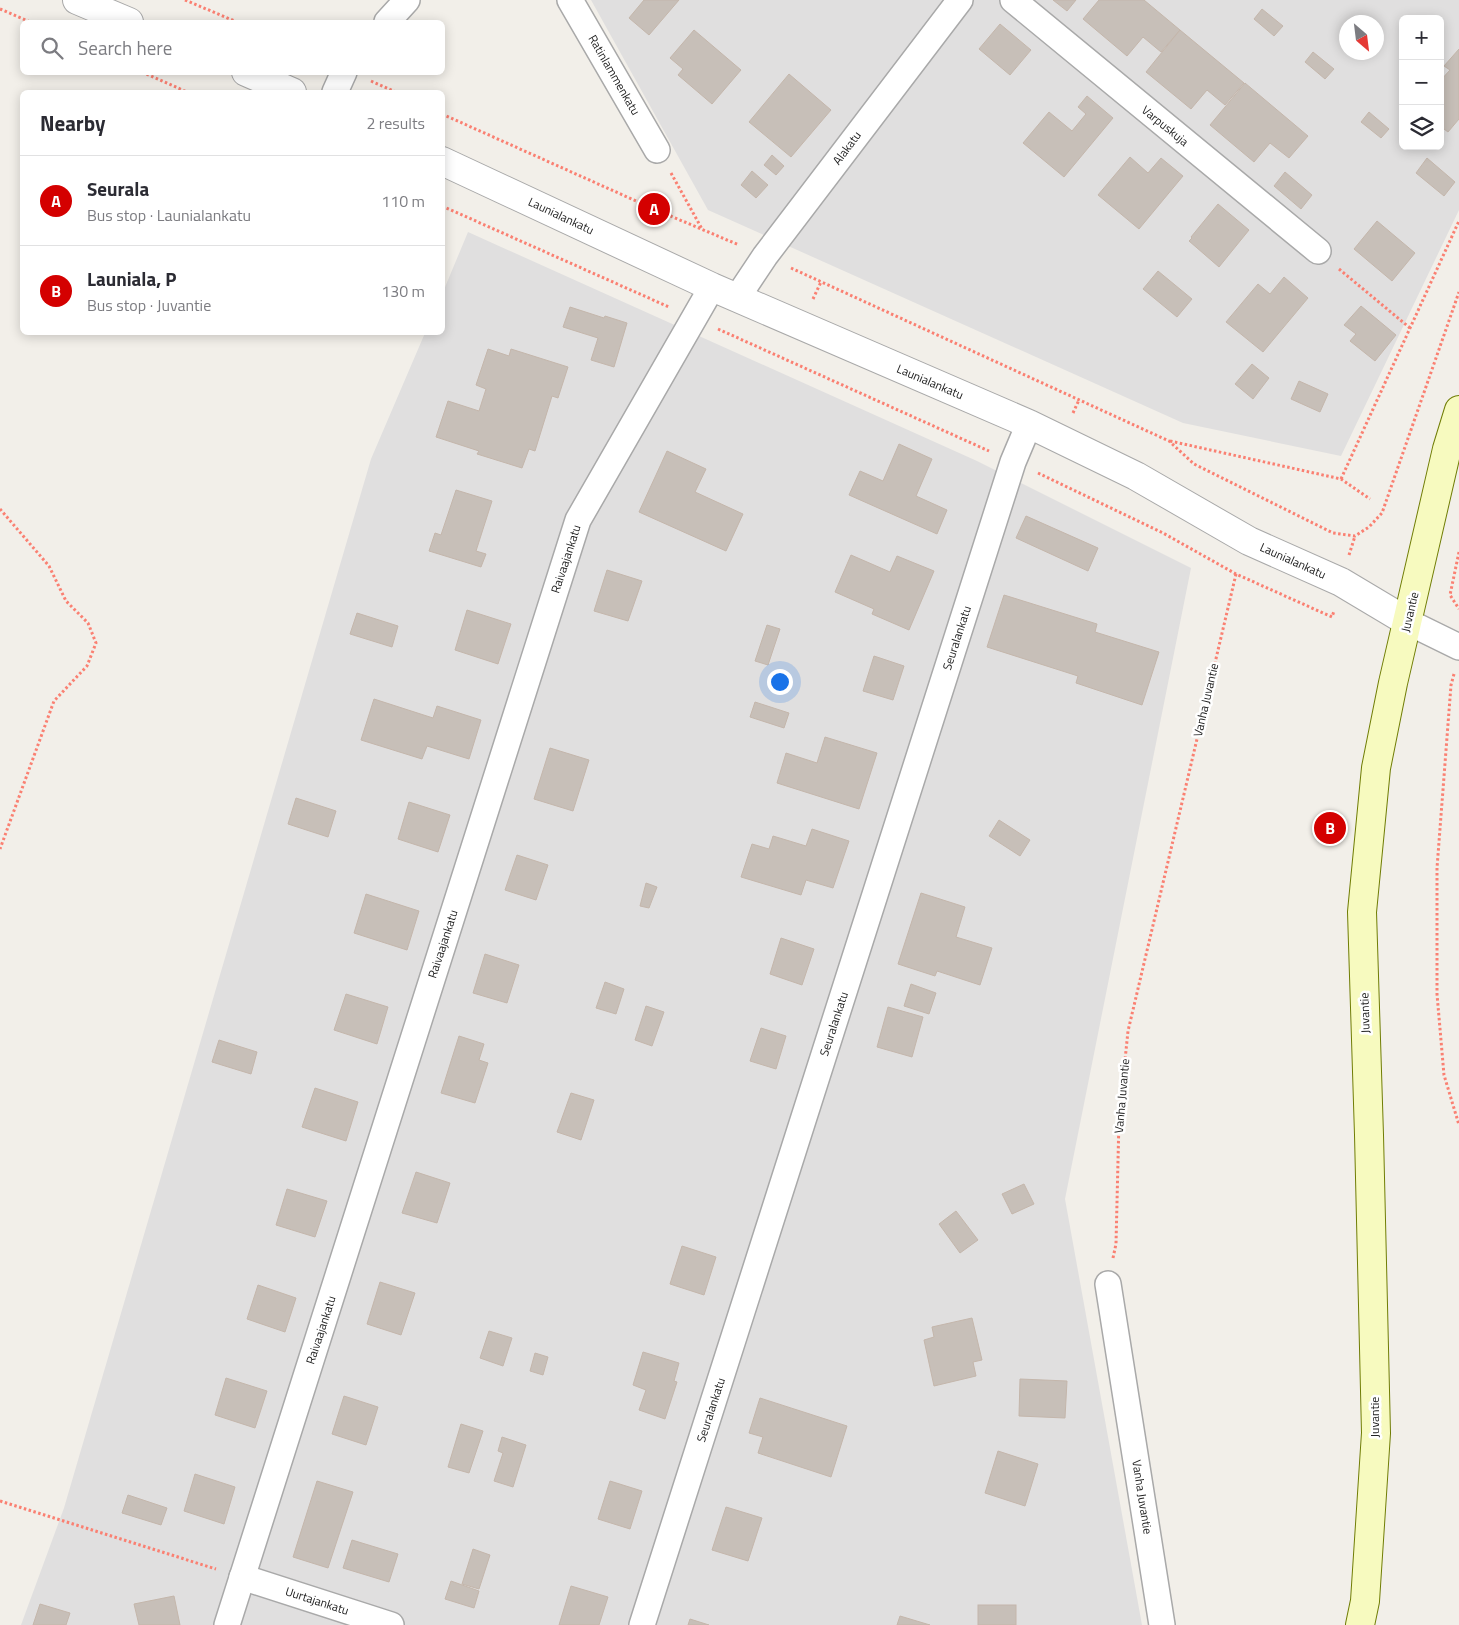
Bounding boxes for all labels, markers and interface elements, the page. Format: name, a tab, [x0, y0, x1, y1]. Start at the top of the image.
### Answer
north arrow	[1339, 15, 1384, 60]
map controls	[1399, 15, 1444, 150]
button: +	[1399, 15, 1444, 60]
search box	[20, 20, 445, 75]
street label: Ratinlammenkatu	[584, 31, 645, 119]
text: Search here	[78, 33, 172, 62]
icon: search	[38, 34, 66, 62]
button: −	[1399, 60, 1444, 105]
street label: Varpuskuja	[1138, 101, 1193, 151]
button: layers	[1399, 105, 1444, 150]
text: Nearby	[40, 107, 105, 139]
text: 2 results	[366, 111, 425, 135]
street label: Alakatu	[828, 127, 866, 169]
text: Seurala	[87, 174, 149, 203]
text: A	[51, 189, 61, 213]
text: 110 m	[381, 189, 425, 213]
pin: A	[638, 190, 670, 228]
street label: Launialankatu	[525, 192, 597, 239]
text: Bus stop · Launialankatu	[87, 203, 251, 227]
text: Launiala, P	[87, 264, 177, 293]
text: B	[51, 279, 61, 303]
text: 130 m	[381, 279, 425, 303]
text: Bus stop · Juvantie	[87, 293, 211, 317]
street label: Launialankatu	[894, 359, 966, 404]
street label: Raivaajankatu	[546, 522, 586, 596]
street label: Launialankatu	[1257, 537, 1329, 584]
street label: Juvantie	[1396, 590, 1423, 634]
street label: Seuralankatu	[937, 603, 976, 672]
street label: Vanha Juvantie	[1188, 661, 1223, 739]
your location	[767, 669, 793, 695]
pin: B	[1314, 809, 1346, 847]
street label: Raivaajankatu	[423, 907, 463, 981]
street label: Seuralankatu	[814, 989, 853, 1058]
street label: Juvantie	[1354, 992, 1375, 1034]
street label: Vanha Juvantie	[1109, 1058, 1134, 1134]
street label: Raivaajankatu	[301, 1293, 341, 1367]
street label: Seuralankatu	[691, 1375, 730, 1444]
street label: Juvantie	[1365, 1397, 1384, 1437]
street label: Vanha Juvantie	[1127, 1458, 1158, 1535]
street label: Uurtajankatu	[283, 1581, 351, 1620]

